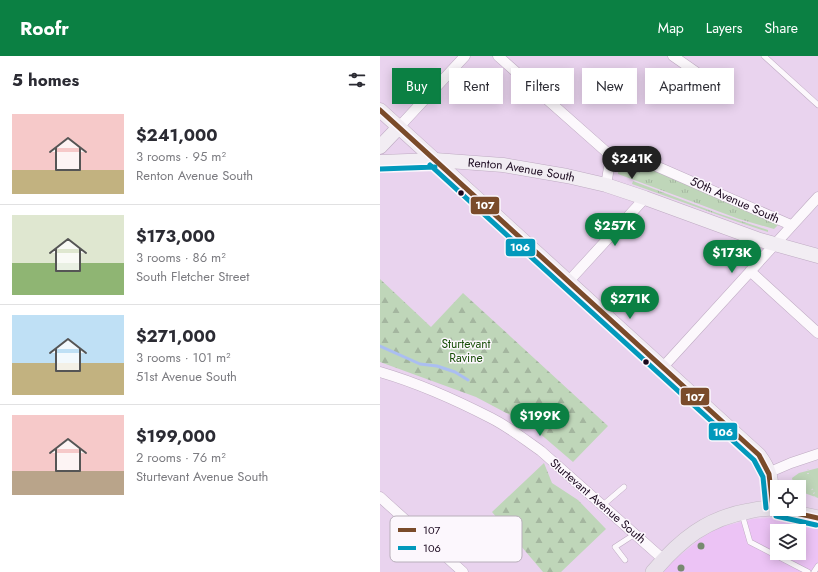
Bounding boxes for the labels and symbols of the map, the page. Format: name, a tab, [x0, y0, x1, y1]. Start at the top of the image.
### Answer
pin: $241K	[604, 146, 660, 180]
street label: Renton Avenue South	[467, 153, 577, 187]
street label: 50th Avenue South	[687, 172, 783, 228]
unlabelled marker	[456, 188, 466, 198]
line badge: 107	[470, 196, 500, 215]
text: 107	[475, 197, 495, 213]
pin: $257K	[587, 213, 643, 247]
line badge: 106	[505, 238, 536, 257]
text: 106	[510, 239, 530, 255]
pin: $173K	[704, 240, 760, 274]
pin: $271K	[602, 286, 658, 320]
park label: Sturtevant Ravine	[442, 335, 491, 367]
unlabelled marker	[641, 357, 651, 367]
line badge: 107	[680, 387, 710, 406]
text: 107	[685, 389, 705, 405]
pin: $199K	[512, 403, 568, 437]
line badge: 106	[708, 422, 738, 441]
text: 106	[713, 424, 733, 440]
street label: Sturtevant Avenue South	[546, 454, 650, 548]
legend	[390, 516, 522, 562]
text: 107	[423, 522, 441, 538]
text: 106	[423, 540, 441, 556]

